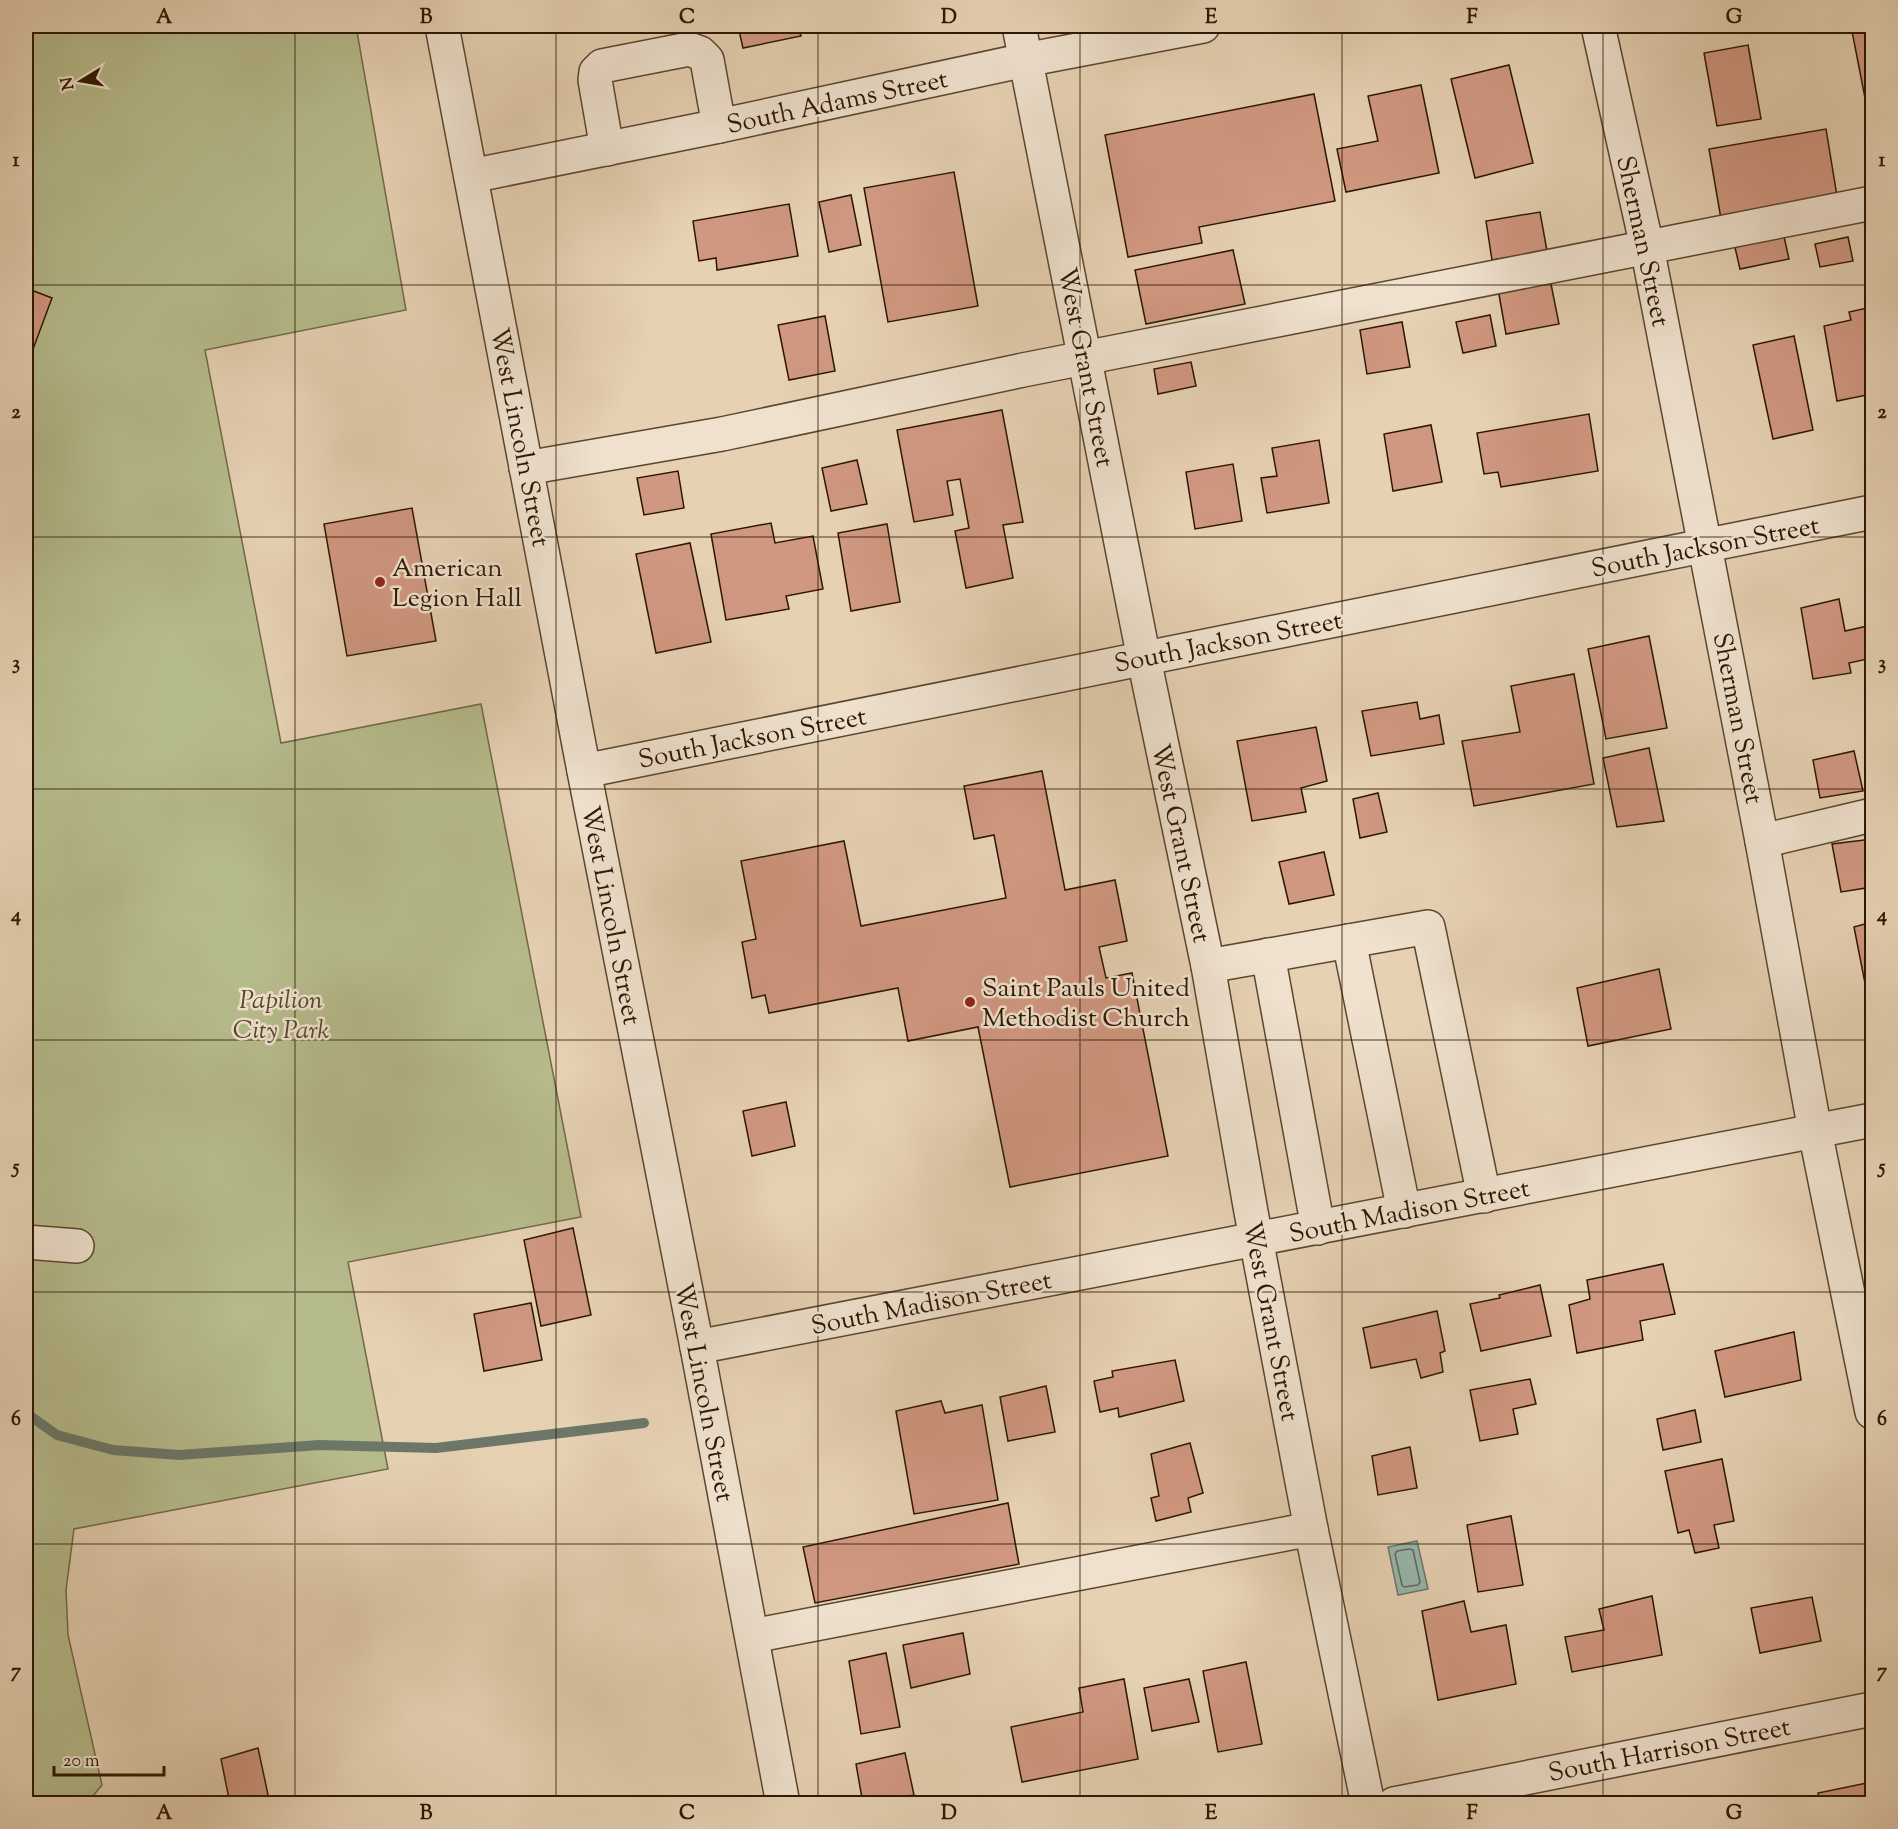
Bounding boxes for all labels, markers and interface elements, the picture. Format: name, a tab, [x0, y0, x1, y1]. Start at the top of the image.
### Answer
text: A	[156, 4, 173, 33]
text: B	[420, 4, 433, 33]
text: C	[679, 4, 695, 33]
text: D	[941, 4, 957, 33]
text: E	[1205, 4, 1218, 33]
text: F	[1466, 4, 1478, 33]
text: G	[1726, 4, 1743, 33]
north arrow	[51, 51, 111, 111]
street label: South Adams Street	[723, 62, 952, 145]
text: N	[56, 75, 81, 92]
text: 1	[13, 147, 20, 176]
text: 1	[1879, 147, 1886, 176]
street label: Sherman Street	[1605, 153, 1678, 331]
street label: West Grant Street	[1047, 264, 1122, 471]
street label: West Lincoln Street	[479, 325, 558, 550]
text: 2	[11, 399, 21, 428]
text: 2	[1877, 399, 1887, 428]
street label: South Jackson Street	[1588, 508, 1823, 589]
place label: American Legion Hall	[392, 551, 522, 618]
marker: American Legion Hall	[373, 575, 387, 589]
street label: South Jackson Street	[1111, 603, 1346, 684]
street label: Sherman Street	[1702, 630, 1771, 807]
text: 3	[12, 650, 20, 679]
text: 3	[1878, 650, 1886, 679]
street label: South Jackson Street	[635, 699, 870, 780]
street label: West Grant Street	[1140, 740, 1219, 947]
street label: West Lincoln Street	[570, 803, 649, 1028]
text: 4	[10, 902, 21, 931]
text: 4	[1876, 902, 1887, 931]
place label: Saint Pauls United Methodist Church	[982, 971, 1190, 1038]
park label: Papilion City Park	[233, 983, 329, 1050]
marker: Saint Pauls United Methodist Church	[963, 995, 977, 1009]
text: 5	[11, 1154, 20, 1183]
text: 5	[1877, 1154, 1886, 1183]
street label: South Madison Street	[1286, 1171, 1533, 1254]
street label: West Grant Street	[1232, 1218, 1307, 1425]
street label: South Madison Street	[808, 1263, 1055, 1346]
street label: West Lincoln Street	[663, 1280, 742, 1505]
text: 6	[11, 1406, 21, 1435]
text: 6	[1877, 1406, 1887, 1435]
text: 7	[11, 1658, 22, 1687]
text: 7	[1877, 1658, 1888, 1687]
street label: South Harrison Street	[1545, 1710, 1794, 1793]
scale bar	[54, 1739, 164, 1777]
text: 20 m	[63, 1749, 100, 1775]
text: A	[156, 1800, 173, 1829]
text: B	[420, 1800, 433, 1829]
text: C	[679, 1800, 695, 1829]
text: D	[941, 1800, 957, 1829]
text: E	[1205, 1800, 1218, 1829]
text: F	[1466, 1800, 1478, 1829]
text: G	[1726, 1800, 1743, 1829]

